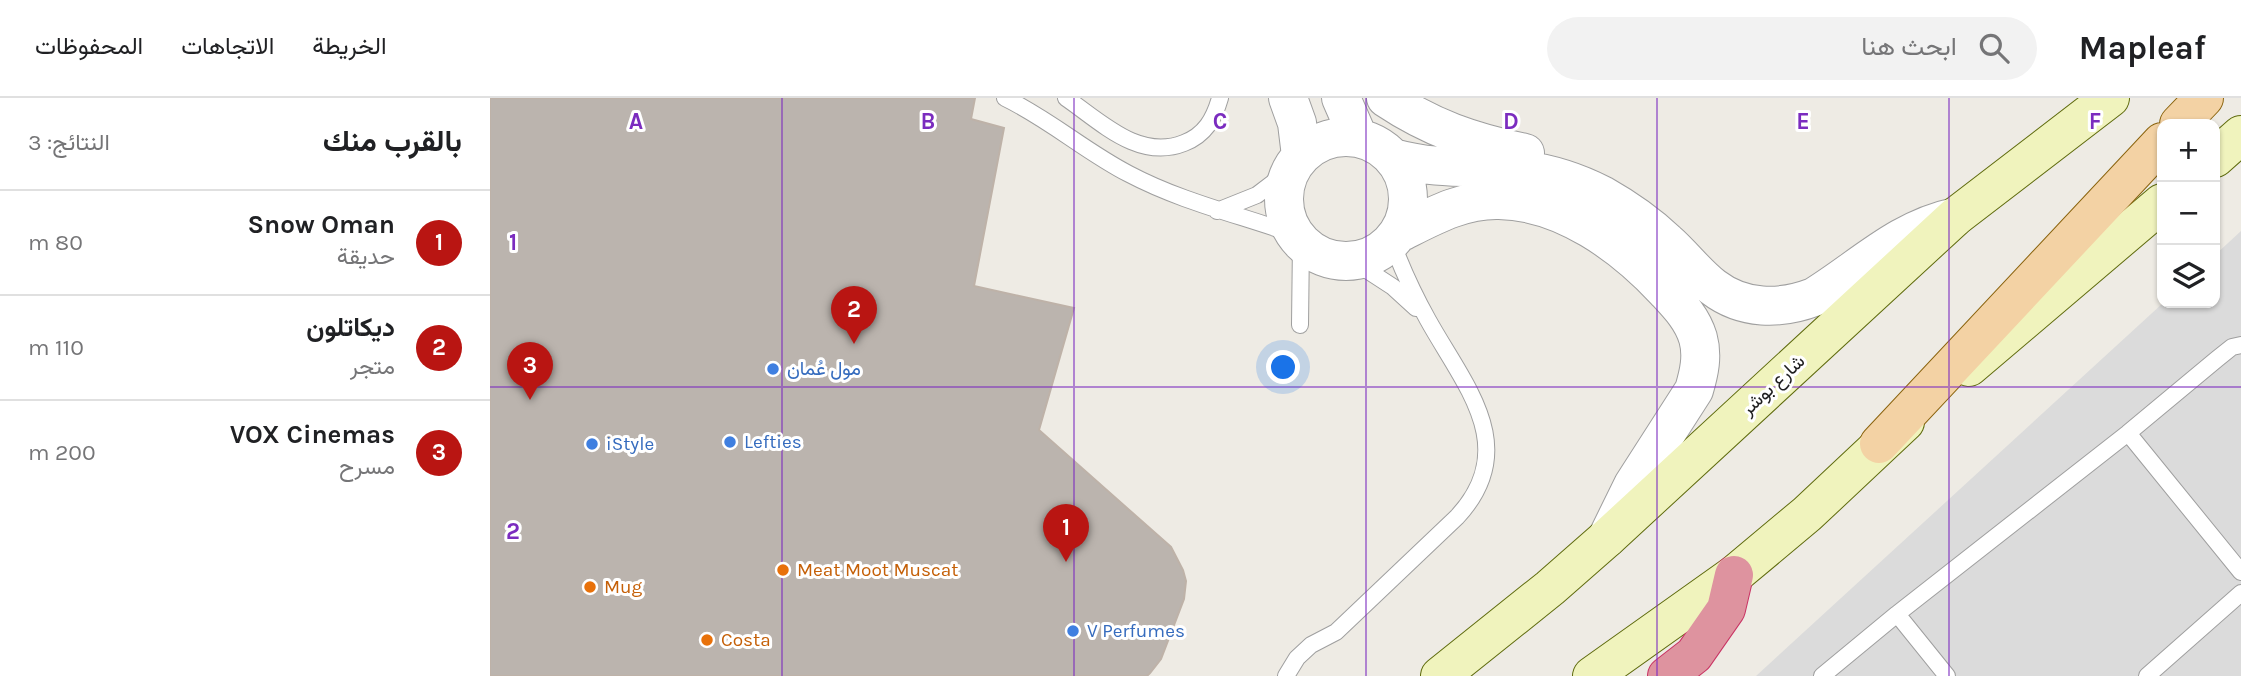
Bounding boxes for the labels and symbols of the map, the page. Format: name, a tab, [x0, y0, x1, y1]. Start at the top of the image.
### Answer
text: A	[629, 108, 643, 135]
text: B	[921, 108, 935, 135]
text: C	[1213, 108, 1227, 135]
text: D	[1503, 108, 1519, 135]
text: E	[1796, 108, 1810, 135]
text: F	[2089, 108, 2101, 135]
text: 1	[509, 229, 517, 256]
pin: 2	[831, 286, 877, 344]
pin: 3	[507, 342, 553, 400]
your location	[1266, 350, 1300, 384]
street label: شارع بوشر	[1736, 350, 1810, 421]
place label: مول عُمان	[787, 358, 861, 380]
marker: مول عُمان	[765, 361, 781, 377]
place label: Lefties	[744, 431, 802, 453]
place label: iStyle	[606, 433, 654, 455]
marker: Lefties	[722, 434, 738, 450]
marker: iStyle	[584, 436, 600, 452]
pin: 1	[1043, 504, 1089, 562]
text: 2	[506, 518, 520, 545]
place label: Meat Moot Muscat	[797, 559, 958, 581]
marker: Meat Moot Muscat	[775, 562, 791, 578]
place label: Mug	[604, 576, 643, 598]
marker: Mug	[582, 579, 598, 595]
place label: V Perfumes	[1087, 620, 1185, 642]
marker: V Perfumes	[1065, 623, 1081, 639]
place label: Costa	[721, 629, 771, 651]
marker: Costa	[699, 632, 715, 648]

